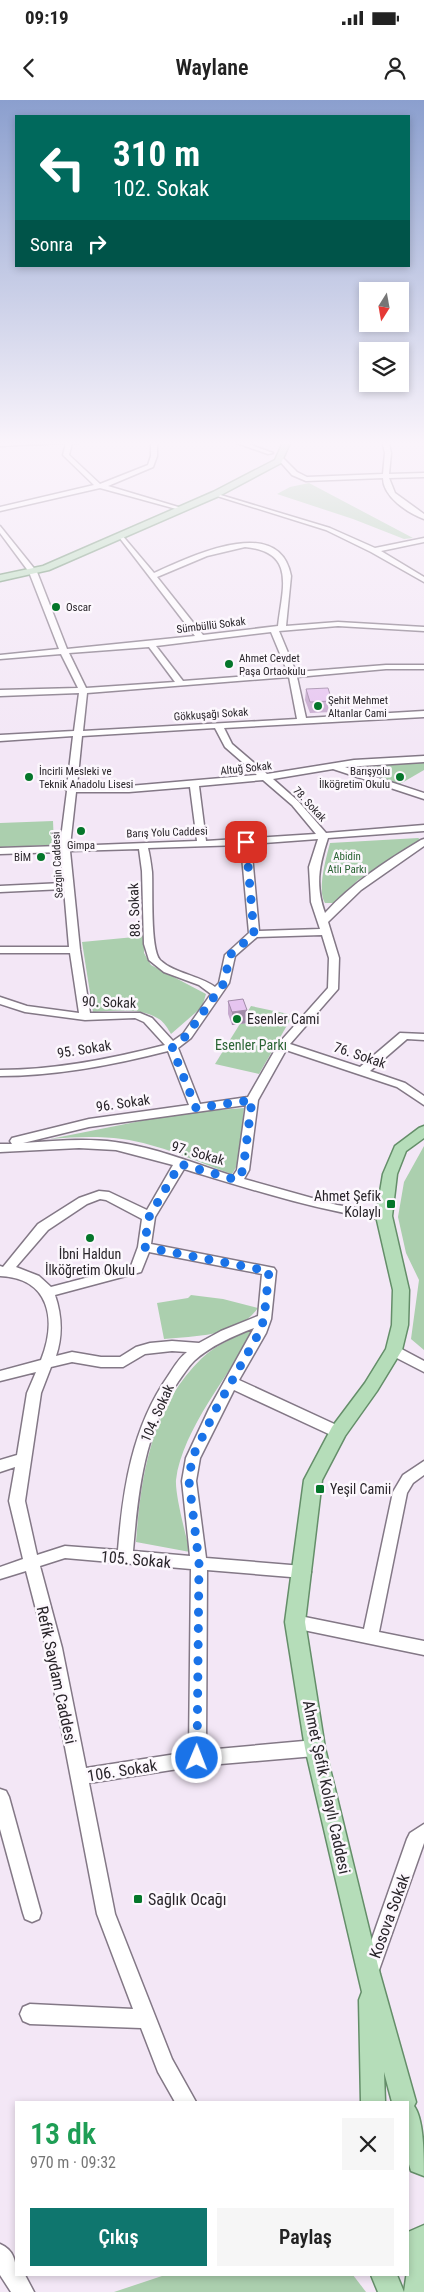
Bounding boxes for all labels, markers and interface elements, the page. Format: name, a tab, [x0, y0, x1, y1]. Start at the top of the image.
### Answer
text: 09:19	[25, 6, 69, 29]
icon: back	[15, 54, 43, 82]
icon: person	[381, 54, 409, 82]
text: Waylane	[175, 55, 249, 80]
text: 310 m	[113, 134, 200, 175]
icon: left	[30, 135, 95, 200]
text: 102. Sokak	[113, 176, 209, 201]
icon: right	[83, 230, 111, 258]
text: Sonra	[30, 233, 73, 256]
north arrow	[359, 282, 409, 332]
map controls	[359, 282, 409, 392]
button: layers	[359, 342, 409, 392]
marker: Oscar	[50, 601, 62, 613]
place label: Oscar	[66, 601, 92, 614]
street label: Sümbüllü Sokak	[176, 615, 246, 636]
place label: Ahmet Cevdet Paşa Ortaokulu	[239, 652, 306, 678]
marker: Ahmet Cevdet Paşa Ortaokulu	[223, 658, 235, 670]
place label: Şehit Mehmet Altanlar Cami	[328, 694, 388, 720]
marker: Şehit Mehmet Altanlar Cami	[312, 700, 324, 712]
street label: Gökkuşağı Sokak	[173, 705, 249, 724]
street label: Altuğ Sokak	[220, 759, 273, 778]
place label: İncirli Mesleki ve Teknik Anadolu Lisesi	[39, 765, 133, 791]
place label: Barışyolu İlköğretim Okulu	[319, 765, 390, 791]
marker: İncirli Mesleki ve Teknik Anadolu Lisesi	[23, 771, 35, 783]
marker: Barışyolu İlköğretim Okulu	[394, 771, 406, 783]
street label: 78. Sokak	[290, 784, 329, 824]
pin	[225, 821, 267, 863]
marker: Gimpa	[75, 825, 87, 837]
street label: Barış Yolu Caddesi	[126, 825, 208, 840]
icon: arrive	[232, 828, 260, 856]
street label: Sezgin Caddesi	[49, 831, 66, 899]
place label: Gimpa	[67, 839, 95, 852]
park label: Abidin Atlı Parkı	[327, 850, 367, 876]
place label: BİM	[14, 851, 31, 864]
marker: BİM	[35, 851, 47, 863]
street label: 88. Sokak	[125, 882, 143, 937]
street label: 90. Sokak	[82, 993, 137, 1011]
place label: Esenler Cami	[247, 1011, 319, 1027]
marker: Esenler Cami	[231, 1013, 243, 1025]
street label: 95. Sokak	[56, 1037, 113, 1061]
park label: Esenler Parkı	[215, 1037, 287, 1053]
street label: 76. Sokak	[332, 1039, 389, 1072]
street label: 96. Sokak	[95, 1091, 152, 1115]
street label: 97. Sokak	[170, 1138, 227, 1168]
place label: Ahmet Şefik Kolaylı	[314, 1188, 382, 1220]
marker: Ahmet Şefik Kolaylı	[385, 1198, 397, 1210]
marker: İbni Haldun İlköğretim Okulu	[84, 1232, 96, 1244]
place label: İbni Haldun İlköğretim Okulu	[45, 1246, 135, 1278]
street label: 104. Sokak	[137, 1381, 177, 1444]
place label: Yeşil Camii	[330, 1481, 391, 1497]
marker: Yeşil Camii	[314, 1483, 326, 1495]
street label: 105. Sokak	[100, 1547, 172, 1572]
street label: Refik Saydam Caddesi	[33, 1604, 80, 1746]
street label: Ahmet Şefik Kolaylı Caddesi	[299, 1699, 354, 1876]
position arrow	[170, 1731, 222, 1783]
street label: 106. Sokak	[86, 1756, 159, 1785]
street label: Kosova Sokak	[365, 1871, 414, 1961]
place label: Sağlık Ocağı	[148, 1890, 227, 1909]
marker: Sağlık Ocağı	[132, 1893, 144, 1905]
text: 13 dk	[30, 2116, 96, 2151]
button: close	[342, 2118, 394, 2170]
text: 970 m · 09:32	[30, 2153, 116, 2172]
button: Çıkış	[30, 2208, 207, 2266]
button: Paylaş	[217, 2208, 394, 2266]

